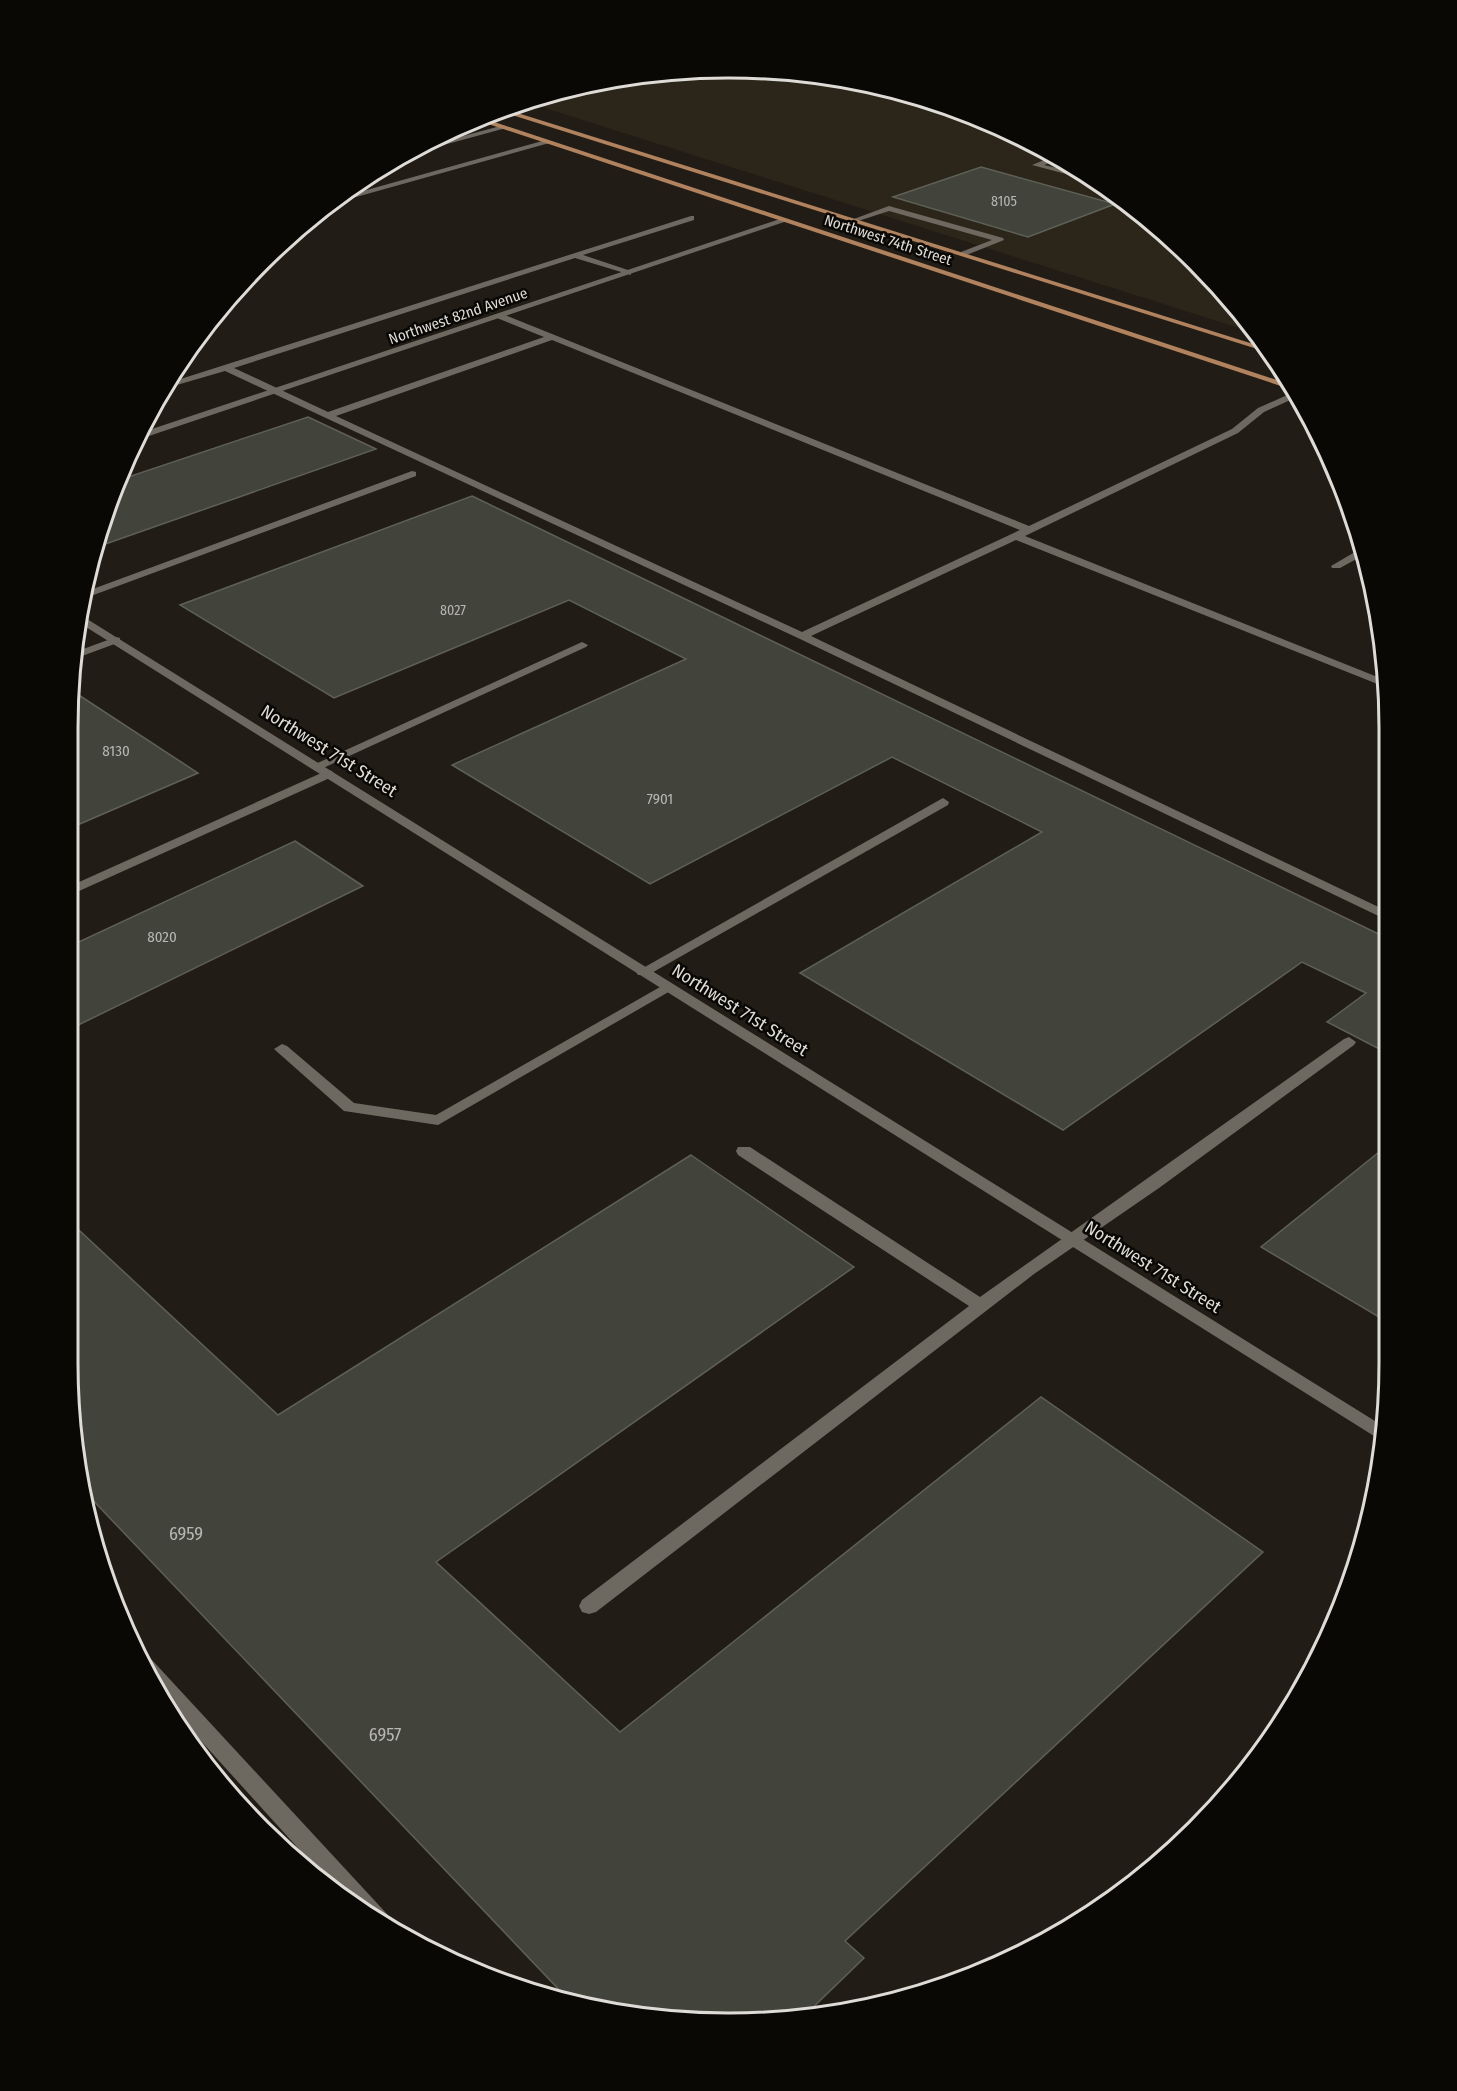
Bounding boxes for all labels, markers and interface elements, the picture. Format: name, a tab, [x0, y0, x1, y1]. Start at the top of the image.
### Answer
house number: 8105	[991, 193, 1017, 210]
street label: Northwest 74th Street	[822, 211, 954, 269]
street label: Northwest 82nd Avenue	[386, 284, 530, 348]
house number: 8027	[440, 602, 466, 619]
street label: Northwest 71st Street	[257, 700, 401, 802]
house number: 8130	[102, 742, 130, 760]
house number: 7901	[647, 790, 673, 808]
house number: 8020	[147, 928, 177, 946]
street label: Northwest 71st Street	[668, 959, 812, 1061]
street label: Northwest 71st Street	[1081, 1216, 1225, 1318]
house number: 6959	[169, 1523, 203, 1545]
house number: 6957	[369, 1724, 401, 1746]

